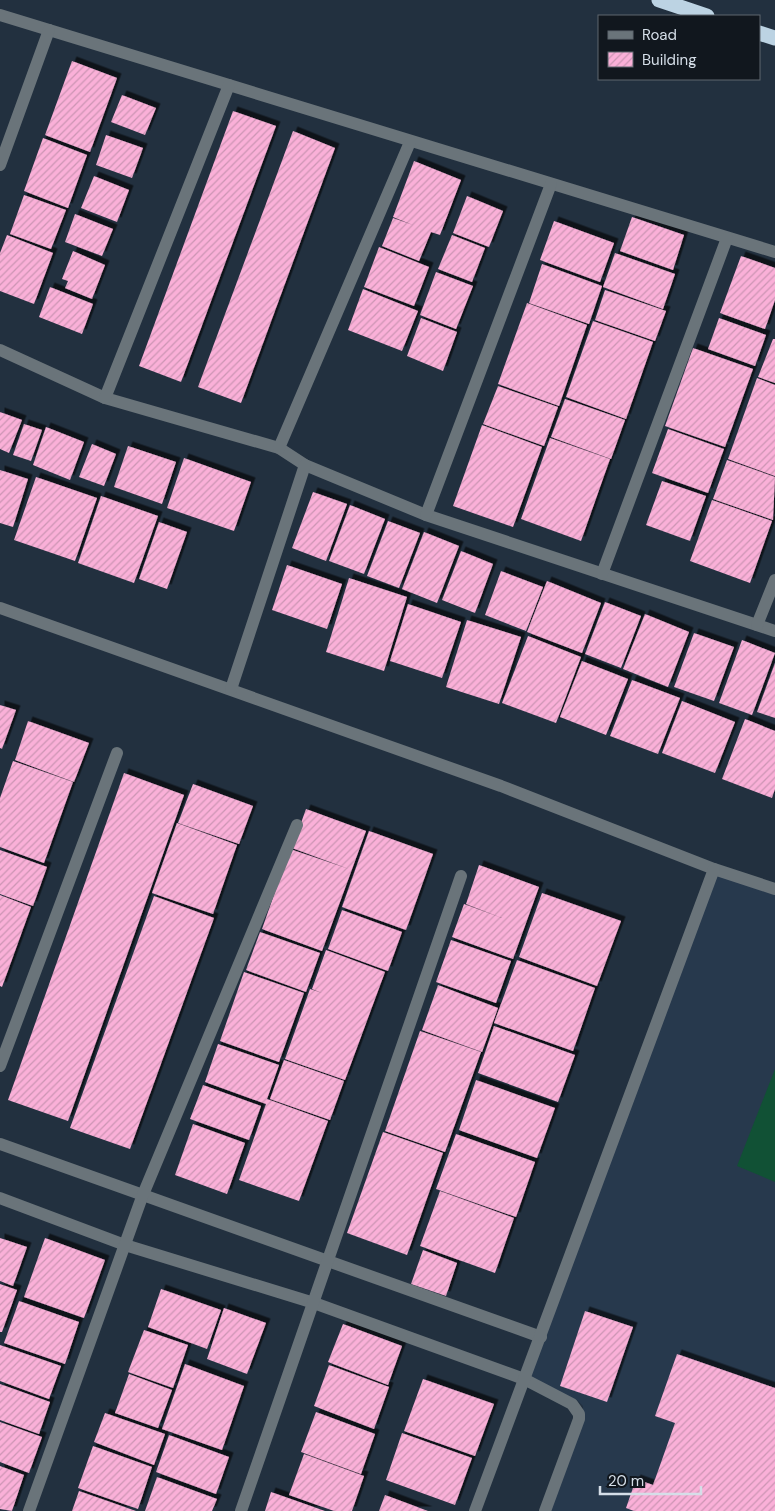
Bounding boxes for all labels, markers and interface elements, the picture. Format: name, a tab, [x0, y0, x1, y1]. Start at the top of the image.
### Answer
legend	[598, 15, 760, 80]
text: Road	[642, 25, 677, 45]
text: Building	[642, 50, 697, 70]
scale bar	[600, 1464, 701, 1496]
text: 20 m	[608, 1471, 644, 1491]

